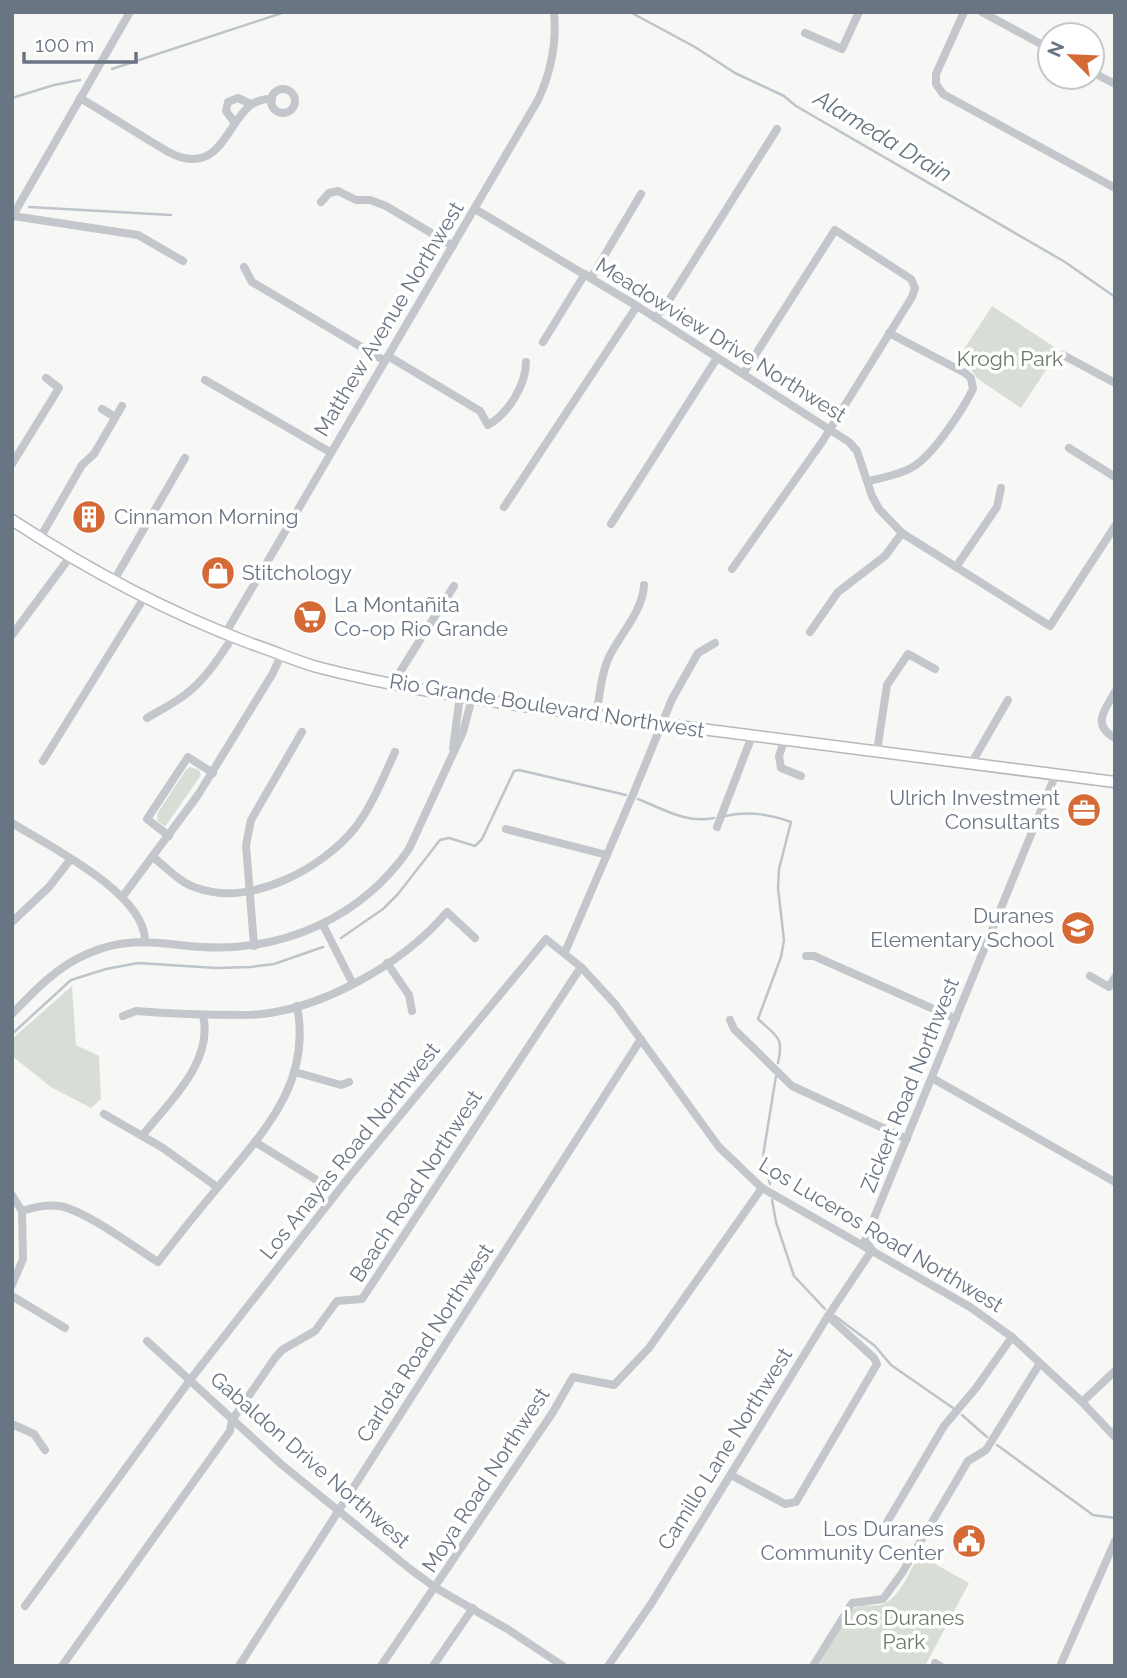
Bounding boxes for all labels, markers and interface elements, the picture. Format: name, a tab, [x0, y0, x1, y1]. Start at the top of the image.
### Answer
scale bar	[24, 21, 136, 65]
north arrow	[1036, 21, 1106, 91]
text: 100 m	[35, 32, 94, 57]
text: N	[1042, 38, 1068, 60]
water label: Alameda Drain	[808, 83, 957, 187]
street label: Matthew Avenue Northwest	[308, 197, 469, 441]
street label: Meadowview Drive Northwest	[591, 252, 851, 427]
park label: Krogh Park	[957, 346, 1063, 371]
building icon: Cinnamon Morning	[70, 498, 108, 536]
place label: Cinnamon Morning	[114, 504, 298, 529]
shop icon: Stitchology	[199, 554, 237, 592]
place label: Stitchology	[242, 560, 352, 585]
place label: La Montañita Co-op Rio Grande	[334, 592, 508, 641]
supermarket icon: La Montañita Co-op Rio Grande	[291, 598, 329, 636]
street label: Rio Grande Boulevard Northwest	[388, 668, 706, 743]
place label: Ulrich Investment Consultants	[889, 785, 1060, 834]
office icon: Ulrich Investment Consultants	[1065, 791, 1103, 829]
place label: Duranes Elementary School	[870, 903, 1054, 952]
school or university icon: Duranes Elementary School	[1059, 909, 1097, 947]
street label: Zickert Road Northwest	[855, 974, 964, 1196]
street label: Los Anayas Road Northwest	[254, 1037, 445, 1264]
street label: Beach Road Northwest	[344, 1085, 487, 1286]
street label: Los Luceros Road Northwest	[755, 1152, 1008, 1317]
street label: Carlota Road Northwest	[351, 1239, 498, 1447]
street label: Camillo Lane Northwest	[652, 1343, 797, 1554]
street label: Gabaldon Drive Northwest	[205, 1366, 415, 1553]
street label: Moya Road Northwest	[417, 1383, 555, 1577]
place label: Los Duranes Community Center	[761, 1516, 945, 1565]
public building icon: Los Duranes Community Center	[950, 1522, 988, 1560]
park label: Los Duranes Park	[844, 1605, 964, 1654]

